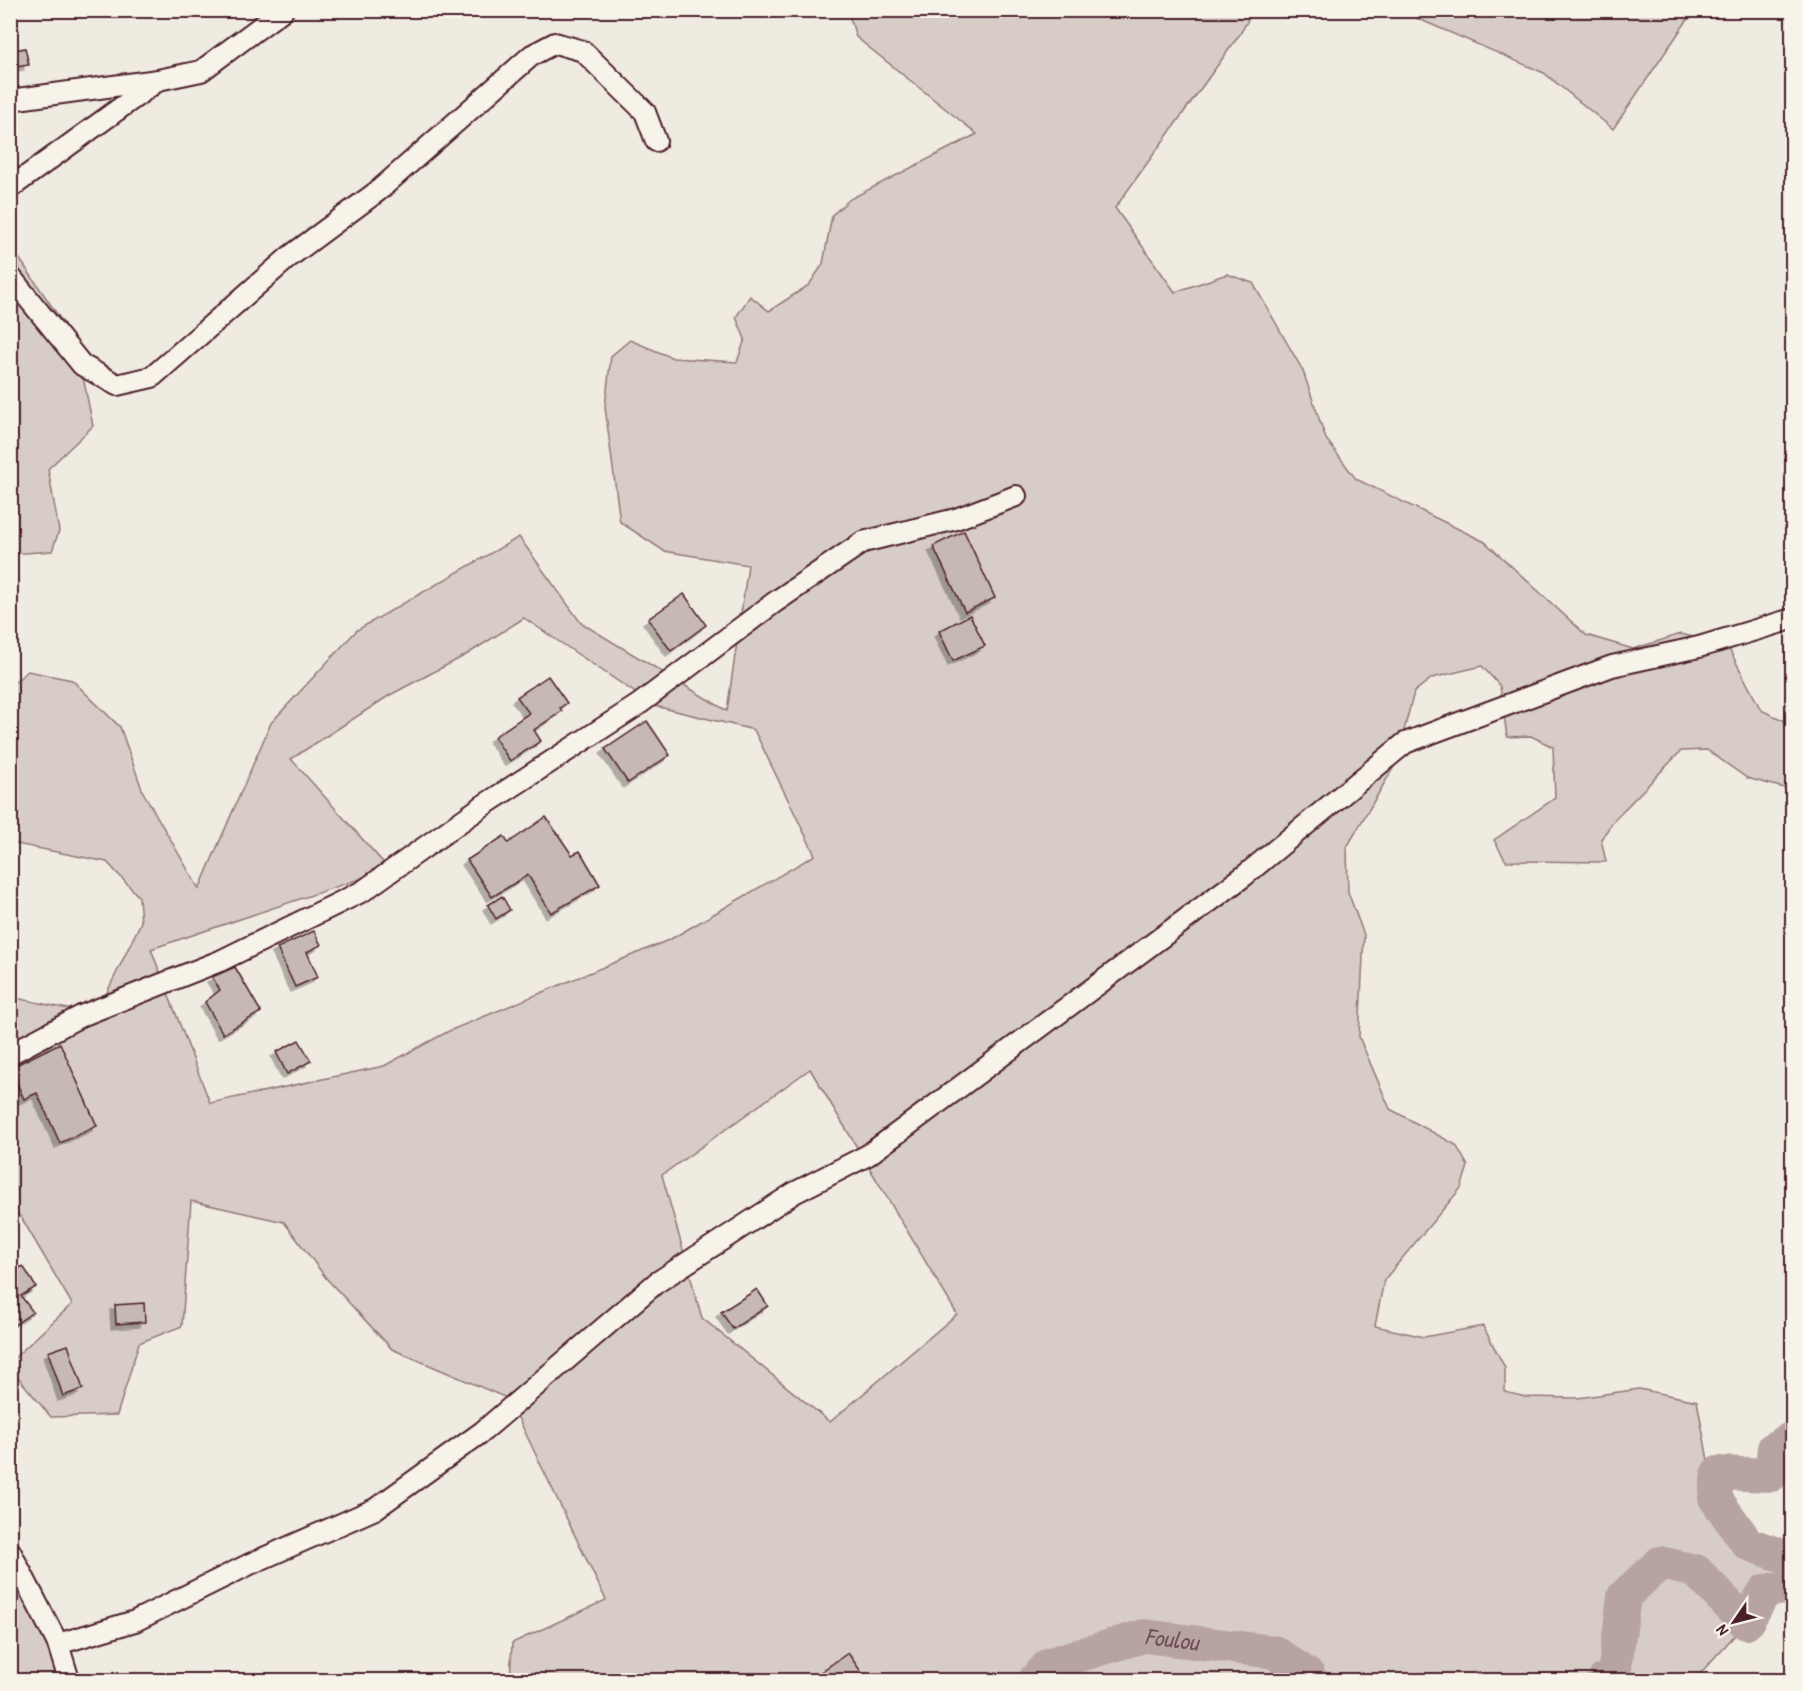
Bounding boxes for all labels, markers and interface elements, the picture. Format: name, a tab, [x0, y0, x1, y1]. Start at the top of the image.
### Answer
north arrow	[1704, 1592, 1764, 1652]
water label: Foulou	[1143, 1619, 1203, 1658]
text: N	[1710, 1620, 1733, 1640]

